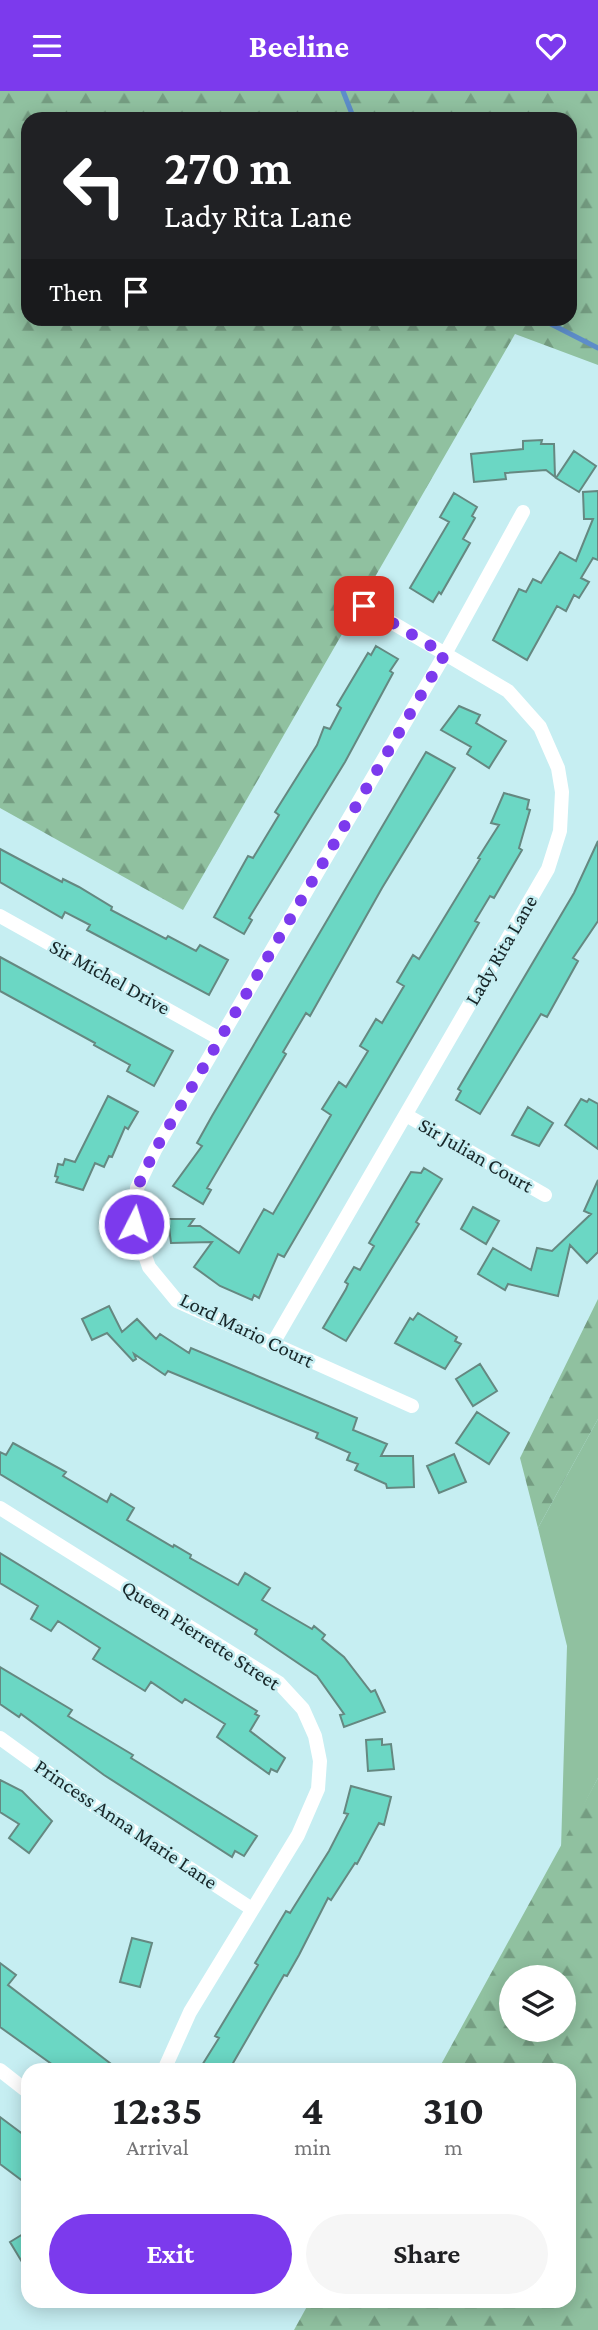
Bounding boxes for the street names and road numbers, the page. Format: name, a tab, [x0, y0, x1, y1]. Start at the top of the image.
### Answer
street label: Lady Rita Lane	[460, 891, 542, 1009]
street label: Sir Michel Drive	[46, 934, 174, 1020]
street label: Sir Julian Court	[414, 1113, 538, 1198]
street label: Lord Mario Court	[176, 1287, 319, 1373]
street label: Queen Pierrette Street	[117, 1575, 286, 1696]
street label: Princess Anna Marie Lane	[30, 1754, 222, 1894]

